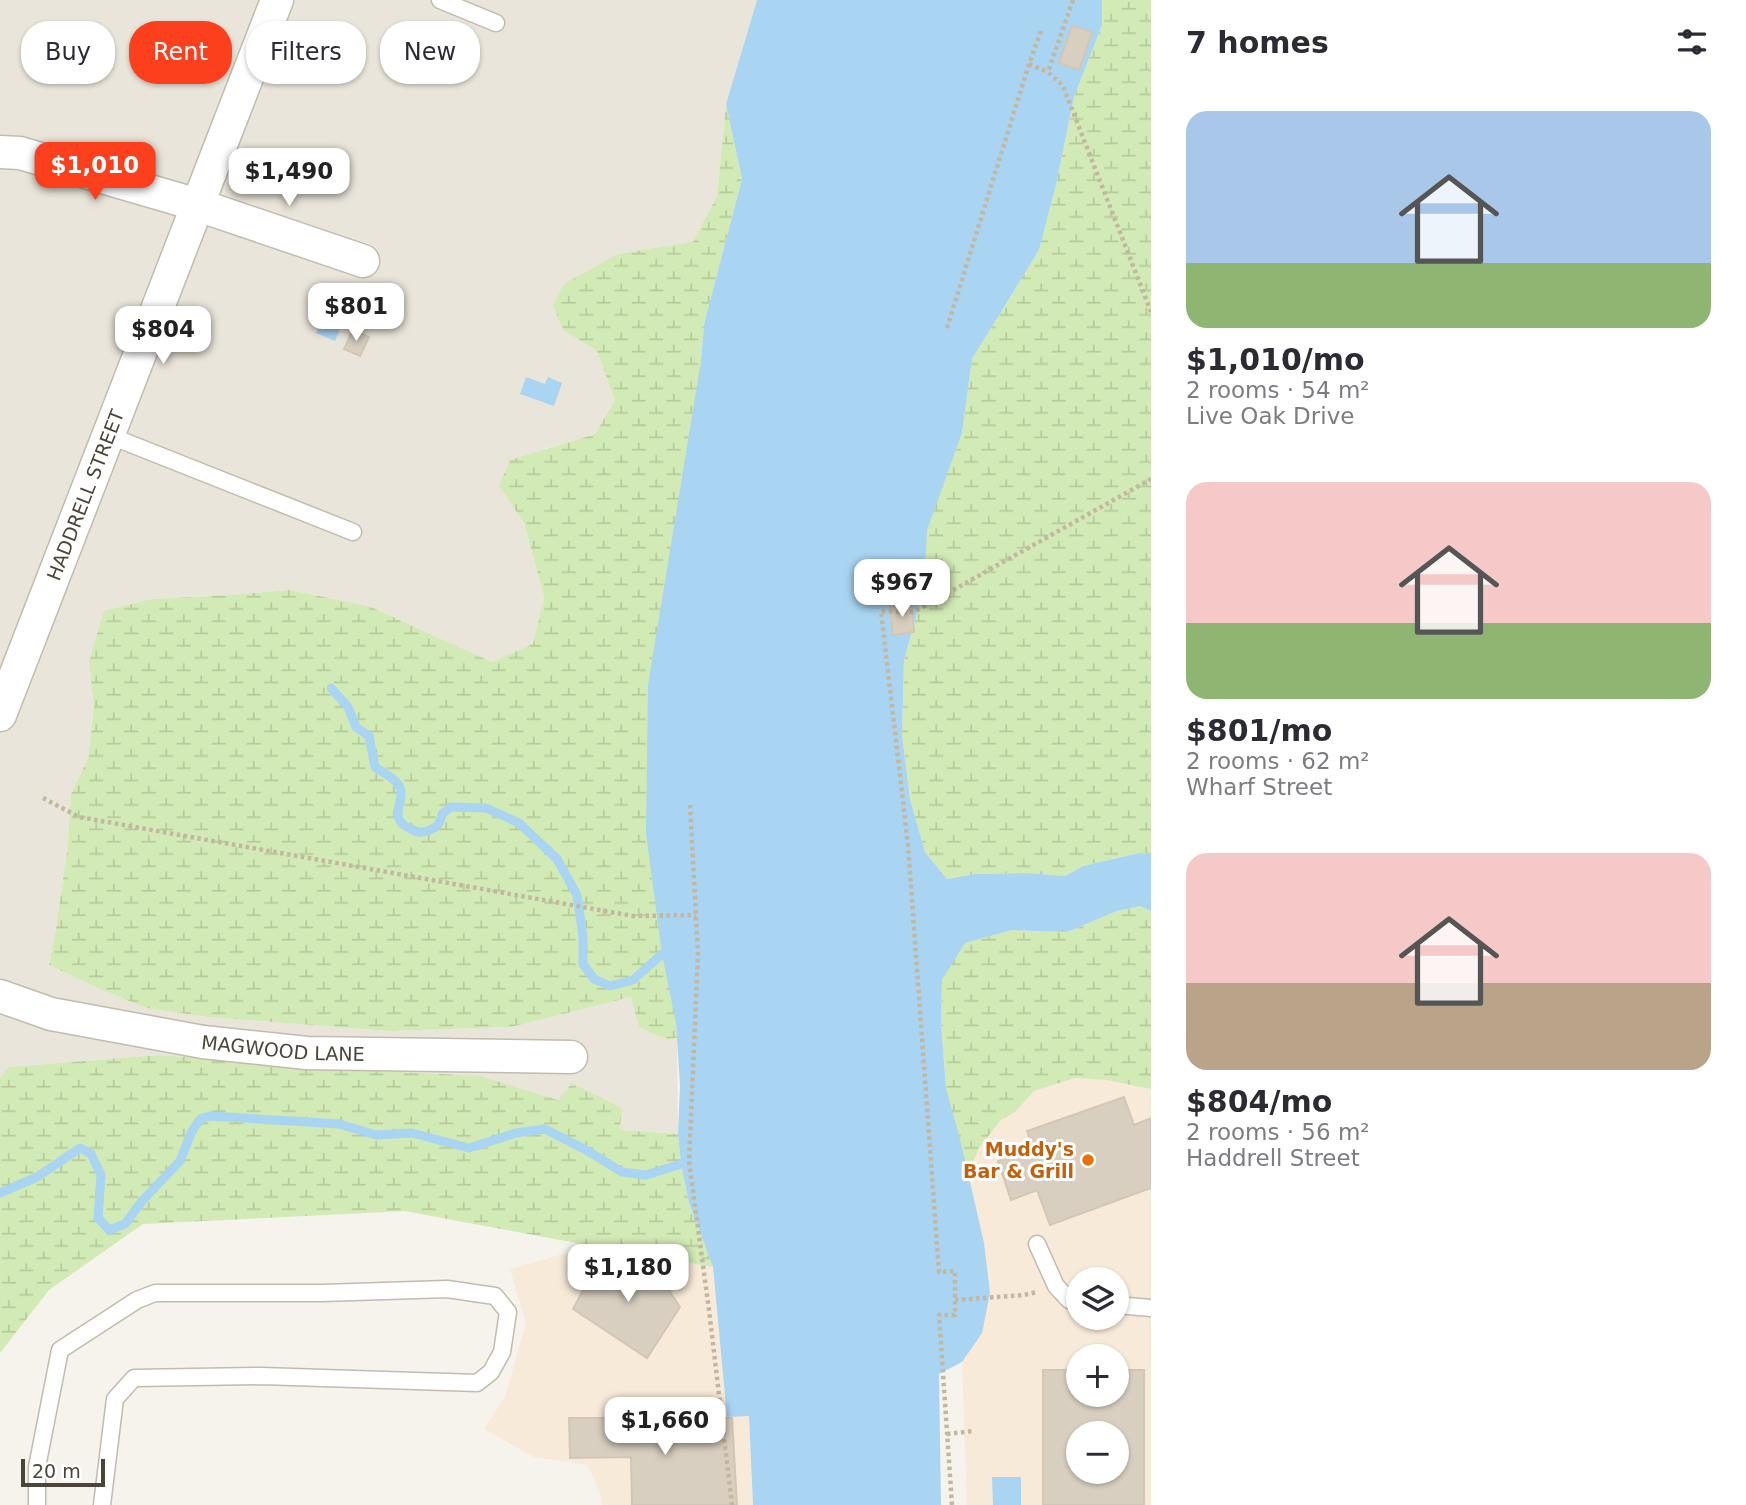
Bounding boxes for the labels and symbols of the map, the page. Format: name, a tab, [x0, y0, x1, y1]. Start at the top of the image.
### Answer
pin: $1,010	[38, 142, 152, 202]
pin: $1,490	[232, 148, 346, 208]
pin: $801	[315, 284, 397, 343]
pin: $804	[122, 306, 204, 366]
street label: HADDRELL STREET	[42, 406, 128, 584]
pin: $967	[861, 560, 943, 619]
street label: MAGWOOD LANE	[200, 1031, 365, 1065]
place label: Muddy's Bar & Grill	[963, 1138, 1074, 1182]
marker: Muddy's Bar & Grill	[1080, 1152, 1096, 1168]
pin: $1,180	[571, 1244, 685, 1304]
pin: $1,660	[608, 1398, 722, 1457]
scale bar	[21, 1456, 105, 1488]

